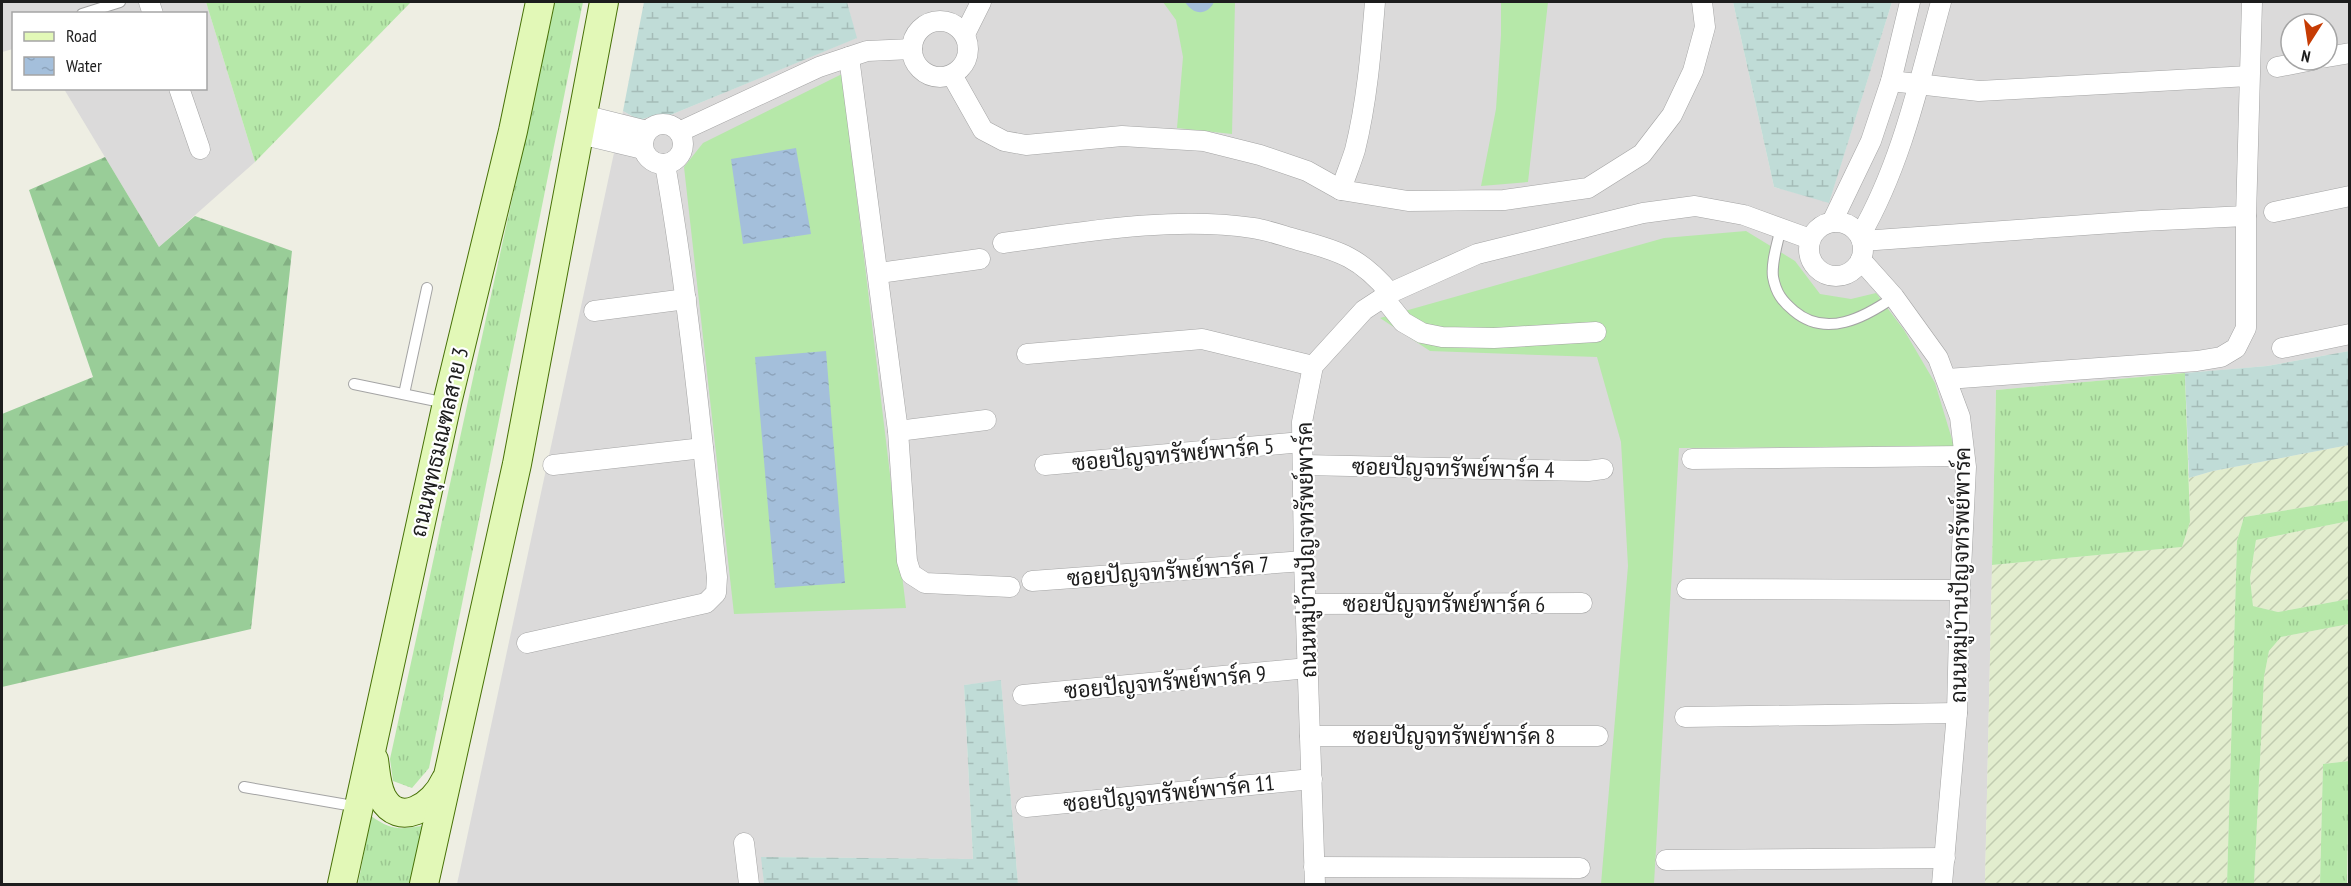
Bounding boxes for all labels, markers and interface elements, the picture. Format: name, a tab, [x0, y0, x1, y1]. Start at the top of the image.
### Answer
legend	[12, 12, 207, 90]
north arrow	[2279, 12, 2339, 72]
text: Road	[66, 24, 97, 47]
text: N	[2300, 46, 2312, 67]
text: Water	[66, 54, 102, 77]
street label: ถนนพุทธมณฑลสาย 3	[404, 344, 476, 540]
street label: ถนนหมู่บ้านปัญจทรัพย์พาร์ค	[1290, 422, 1324, 678]
street label: ซอยปัญจทรัพย์พาร์ค 5	[1071, 431, 1275, 477]
street label: ถนนหมู่บ้านปัญจทรัพย์พาร์ค	[1944, 447, 1978, 703]
street label: ซอยปัญจทรัพย์พาร์ค 4	[1352, 452, 1555, 484]
street label: ซอยปัญจทรัพย์พาร์ค 7	[1066, 550, 1270, 592]
street label: ซอยปัญจทรัพย์พาร์ค 6	[1343, 590, 1545, 618]
street label: ซอยปัญจทรัพย์พาร์ค 9	[1063, 659, 1267, 705]
street label: ซอยปัญจทรัพย์พาร์ค 8	[1353, 722, 1555, 750]
street label: ซอยปัญจทรัพย์พาร์ค 11	[1062, 768, 1276, 818]

